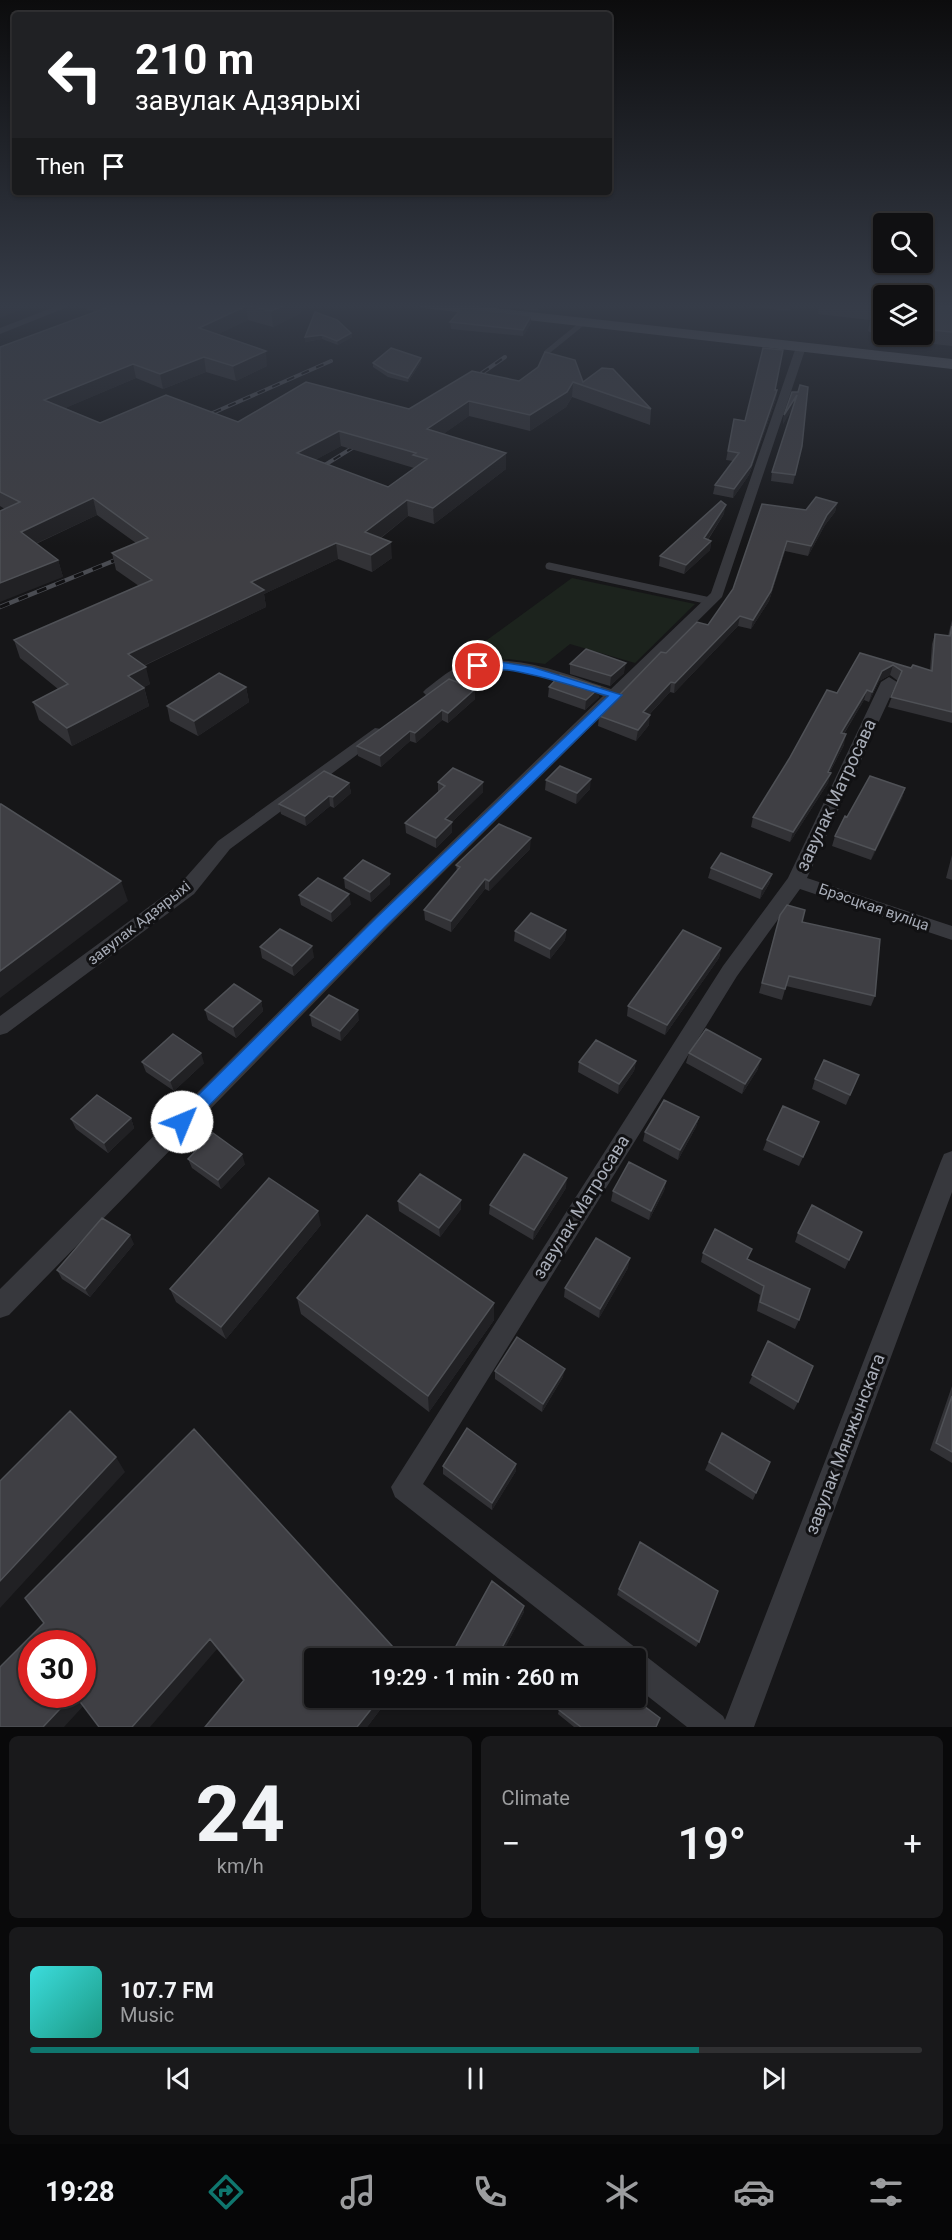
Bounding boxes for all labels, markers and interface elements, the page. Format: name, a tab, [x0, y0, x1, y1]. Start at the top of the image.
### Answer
text: 210 m	[135, 35, 254, 84]
icon: left	[36, 36, 114, 114]
text: завулак Адзярыхі	[135, 85, 361, 117]
icon: arrive	[97, 150, 130, 183]
text: Then	[36, 154, 85, 179]
map controls	[873, 213, 933, 345]
button: search	[873, 213, 933, 273]
button: layers	[873, 285, 933, 345]
pin	[452, 640, 503, 691]
icon: arrive	[461, 649, 494, 682]
street label: завулак Матросава	[791, 715, 880, 874]
street label: завулак Адзярыхі	[84, 877, 194, 969]
street label: Брэсцкая вуліца	[816, 880, 932, 934]
position arrow	[150, 1090, 214, 1154]
street label: завулак Матросава	[528, 1131, 633, 1282]
street label: завулак Мянжынскага	[800, 1350, 889, 1537]
speed limit sign: 30	[18, 1630, 96, 1708]
text: 19:29 · 1 min · 260 m	[371, 1665, 579, 1690]
text: 24	[195, 1769, 285, 1860]
text: Climate	[502, 1786, 570, 1810]
text: 19°	[677, 1817, 746, 1870]
text: −	[502, 1824, 520, 1863]
text: +	[903, 1824, 922, 1863]
text: km/h	[217, 1854, 264, 1878]
text: 107.7 FM	[120, 1978, 214, 2003]
text: Music	[120, 2003, 174, 2027]
icon: previous	[162, 2062, 195, 2095]
icon: pause	[459, 2062, 492, 2095]
icon: next	[757, 2062, 790, 2095]
icon: directions	[205, 2171, 247, 2213]
icon: music	[337, 2171, 379, 2213]
icon: phone	[469, 2171, 511, 2213]
icon: climate	[601, 2171, 643, 2213]
icon: car	[733, 2171, 775, 2213]
icon: filters	[865, 2171, 907, 2213]
text: 19:28	[45, 2176, 115, 2208]

